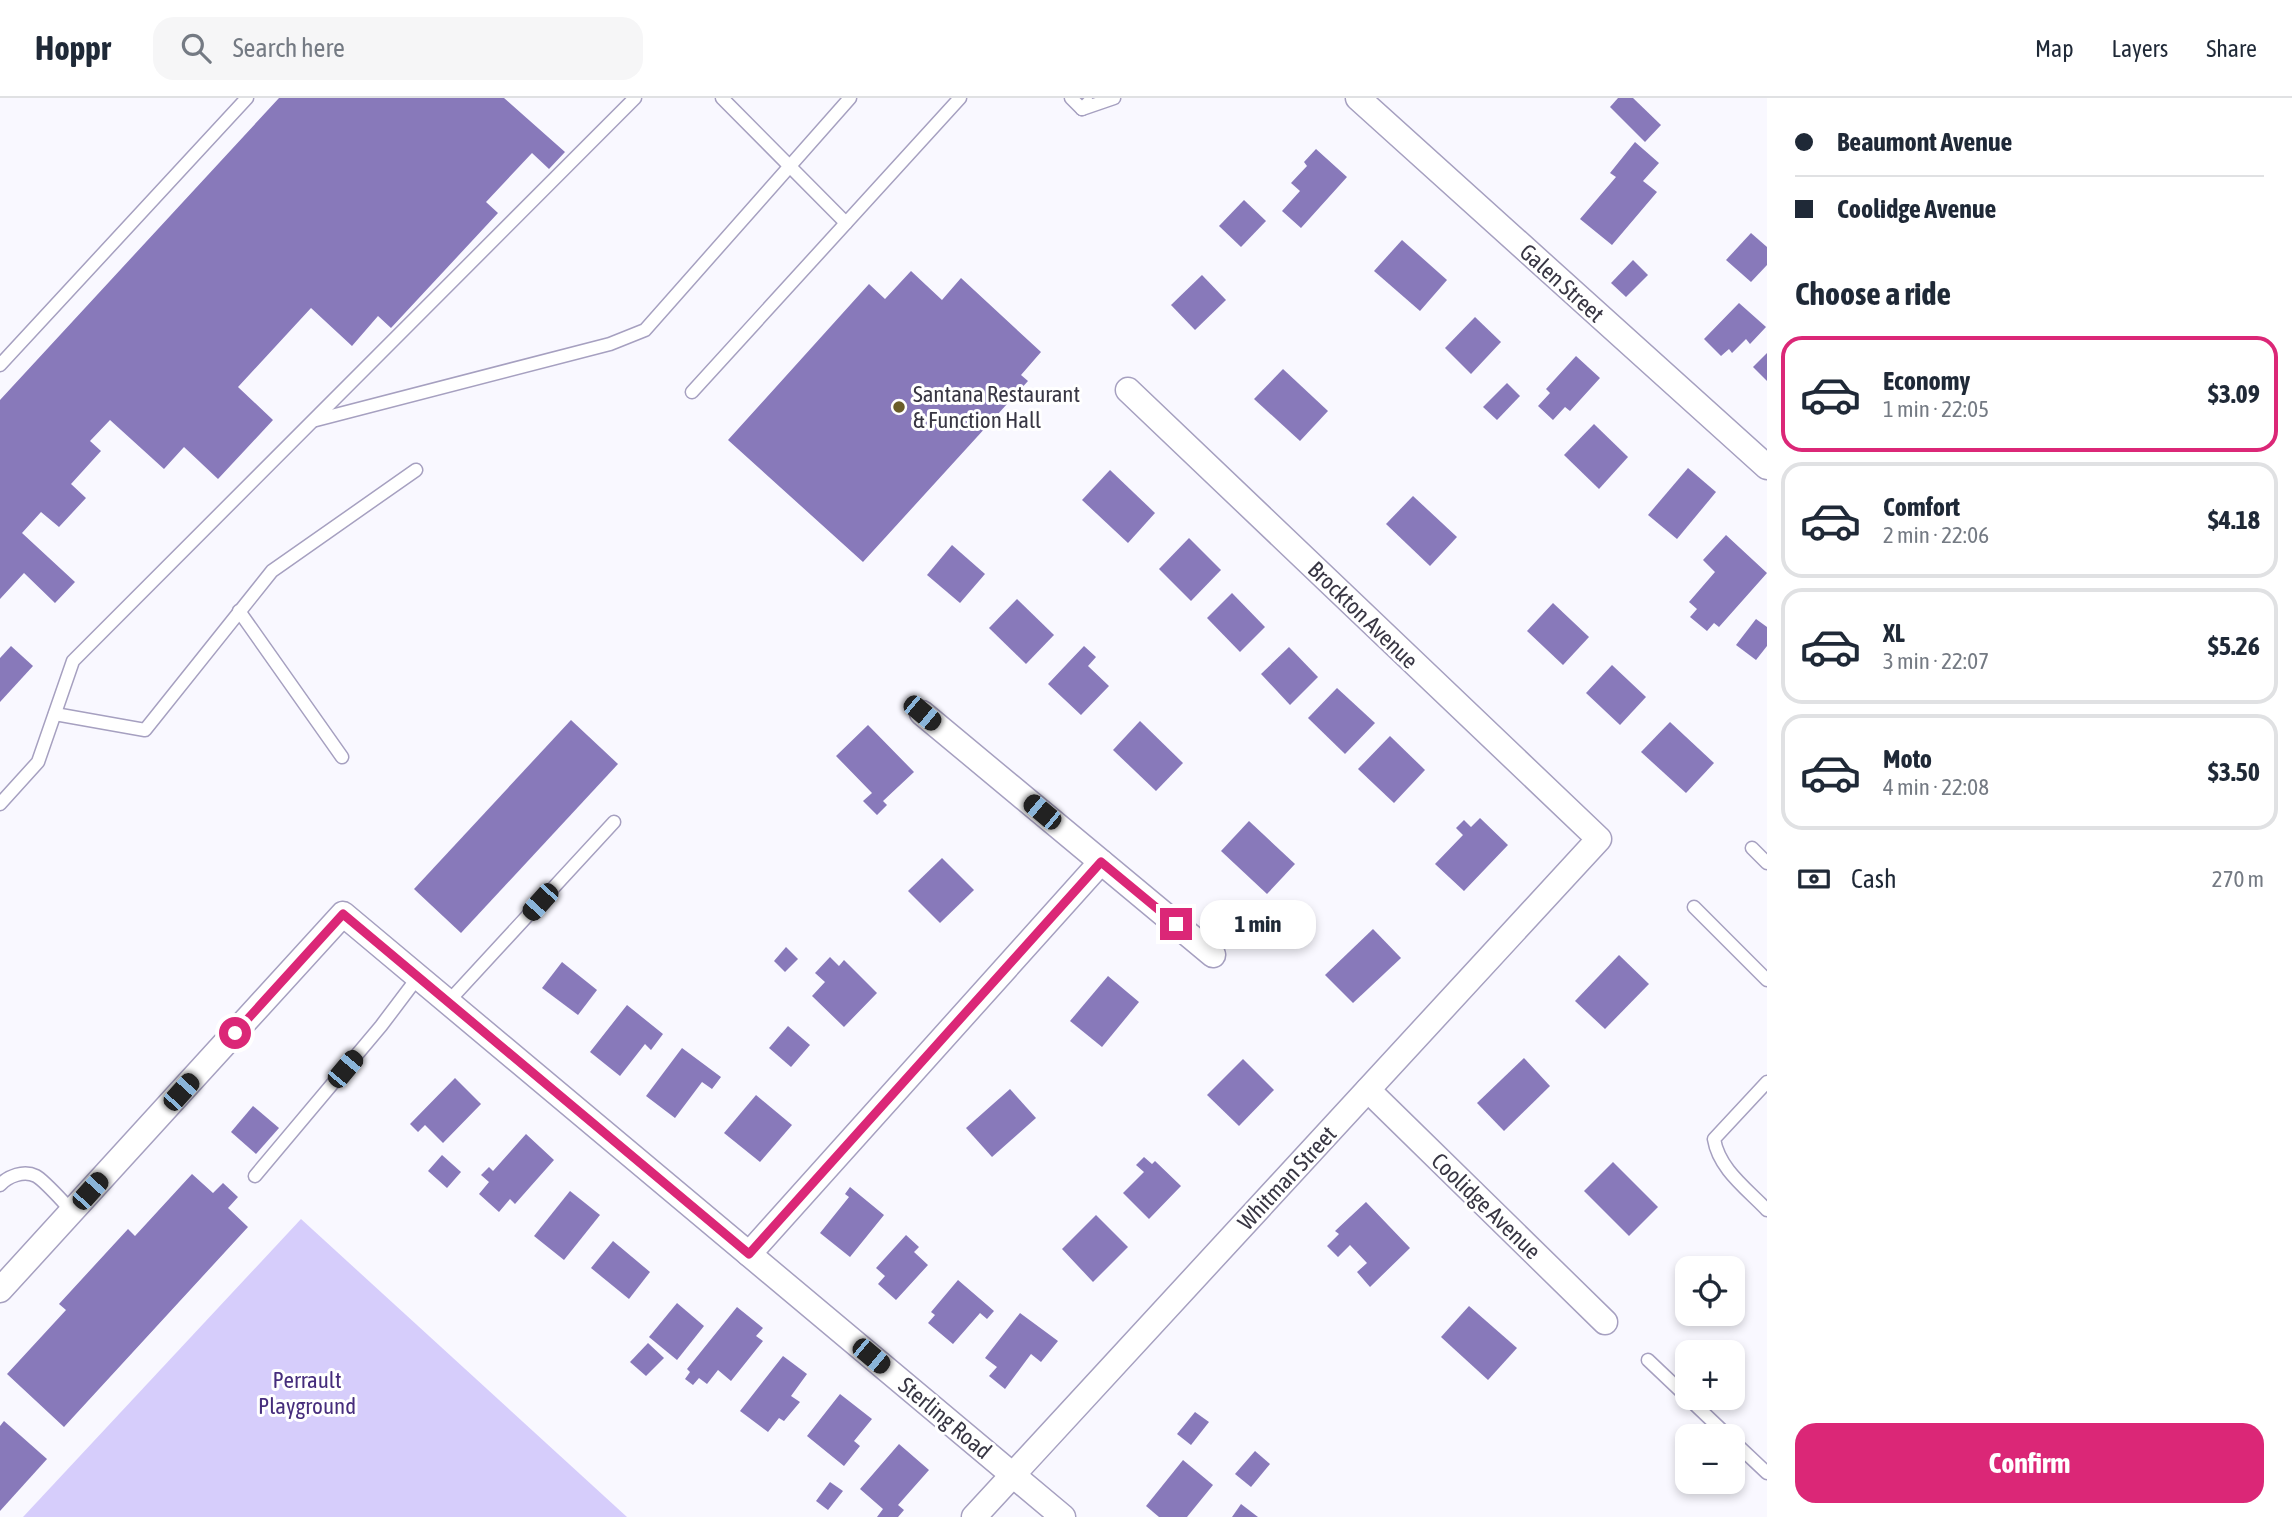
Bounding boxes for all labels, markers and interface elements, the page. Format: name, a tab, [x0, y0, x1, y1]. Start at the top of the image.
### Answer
search box	[153, 17, 643, 80]
text: Hoppr	[35, 29, 111, 67]
icon: search	[177, 29, 215, 67]
text: Search here	[233, 33, 345, 63]
text: Map	[2035, 35, 2074, 62]
text: Layers	[2112, 35, 2168, 62]
text: Share	[2206, 35, 2257, 62]
text: Beaumont Avenue	[1837, 127, 2012, 157]
text: Coolidge Avenue	[1837, 194, 1996, 224]
street label: Galen Street	[1515, 239, 1609, 327]
text: Choose a ride	[1795, 275, 1951, 312]
icon: car	[1799, 363, 1862, 426]
text: Economy	[1883, 366, 1970, 396]
text: $3.09	[2208, 379, 2260, 409]
place label: Santana Restaurant & Function Hall	[913, 381, 1080, 433]
text: 1 min · 22:05	[1883, 396, 1989, 422]
marker: Santana Restaurant & Function Hall	[891, 399, 907, 415]
icon: car	[1799, 489, 1862, 552]
text: Comfort	[1883, 492, 1960, 522]
text: $4.18	[2208, 505, 2260, 535]
text: 2 min · 22:06	[1883, 522, 1989, 548]
street label: Brockton Avenue	[1303, 556, 1423, 674]
icon: car	[1799, 615, 1862, 678]
text: XL	[1883, 618, 1905, 648]
text: $5.26	[2208, 631, 2260, 661]
text: 3 min · 22:07	[1883, 648, 1989, 674]
car	[900, 691, 945, 735]
icon: car	[1799, 741, 1862, 804]
text: Moto	[1883, 744, 1932, 774]
text: $3.50	[2208, 757, 2260, 787]
text: 4 min · 22:08	[1883, 774, 1989, 800]
car	[1020, 790, 1065, 834]
icon: cash	[1795, 860, 1833, 898]
text: Cash	[1851, 864, 1897, 894]
text: 270 m	[2212, 866, 2264, 892]
car	[519, 879, 562, 925]
callout: 1 min	[1200, 900, 1316, 948]
route end	[1160, 908, 1192, 940]
text: 1 min	[1235, 911, 1281, 937]
route start	[219, 1017, 251, 1049]
car	[324, 1046, 367, 1092]
car	[160, 1069, 203, 1115]
street label: Whitman Street	[1233, 1121, 1341, 1235]
street label: Coolidge Avenue	[1426, 1148, 1546, 1264]
car	[69, 1168, 112, 1214]
map controls	[1675, 1256, 1745, 1494]
button: locate	[1675, 1256, 1745, 1326]
car	[849, 1334, 894, 1378]
button: +	[1675, 1340, 1745, 1410]
park label: Perrault Playground	[258, 1367, 356, 1419]
street label: Sterling Road	[893, 1372, 997, 1464]
button: Confirm	[1795, 1423, 2264, 1503]
button: −	[1675, 1424, 1745, 1494]

